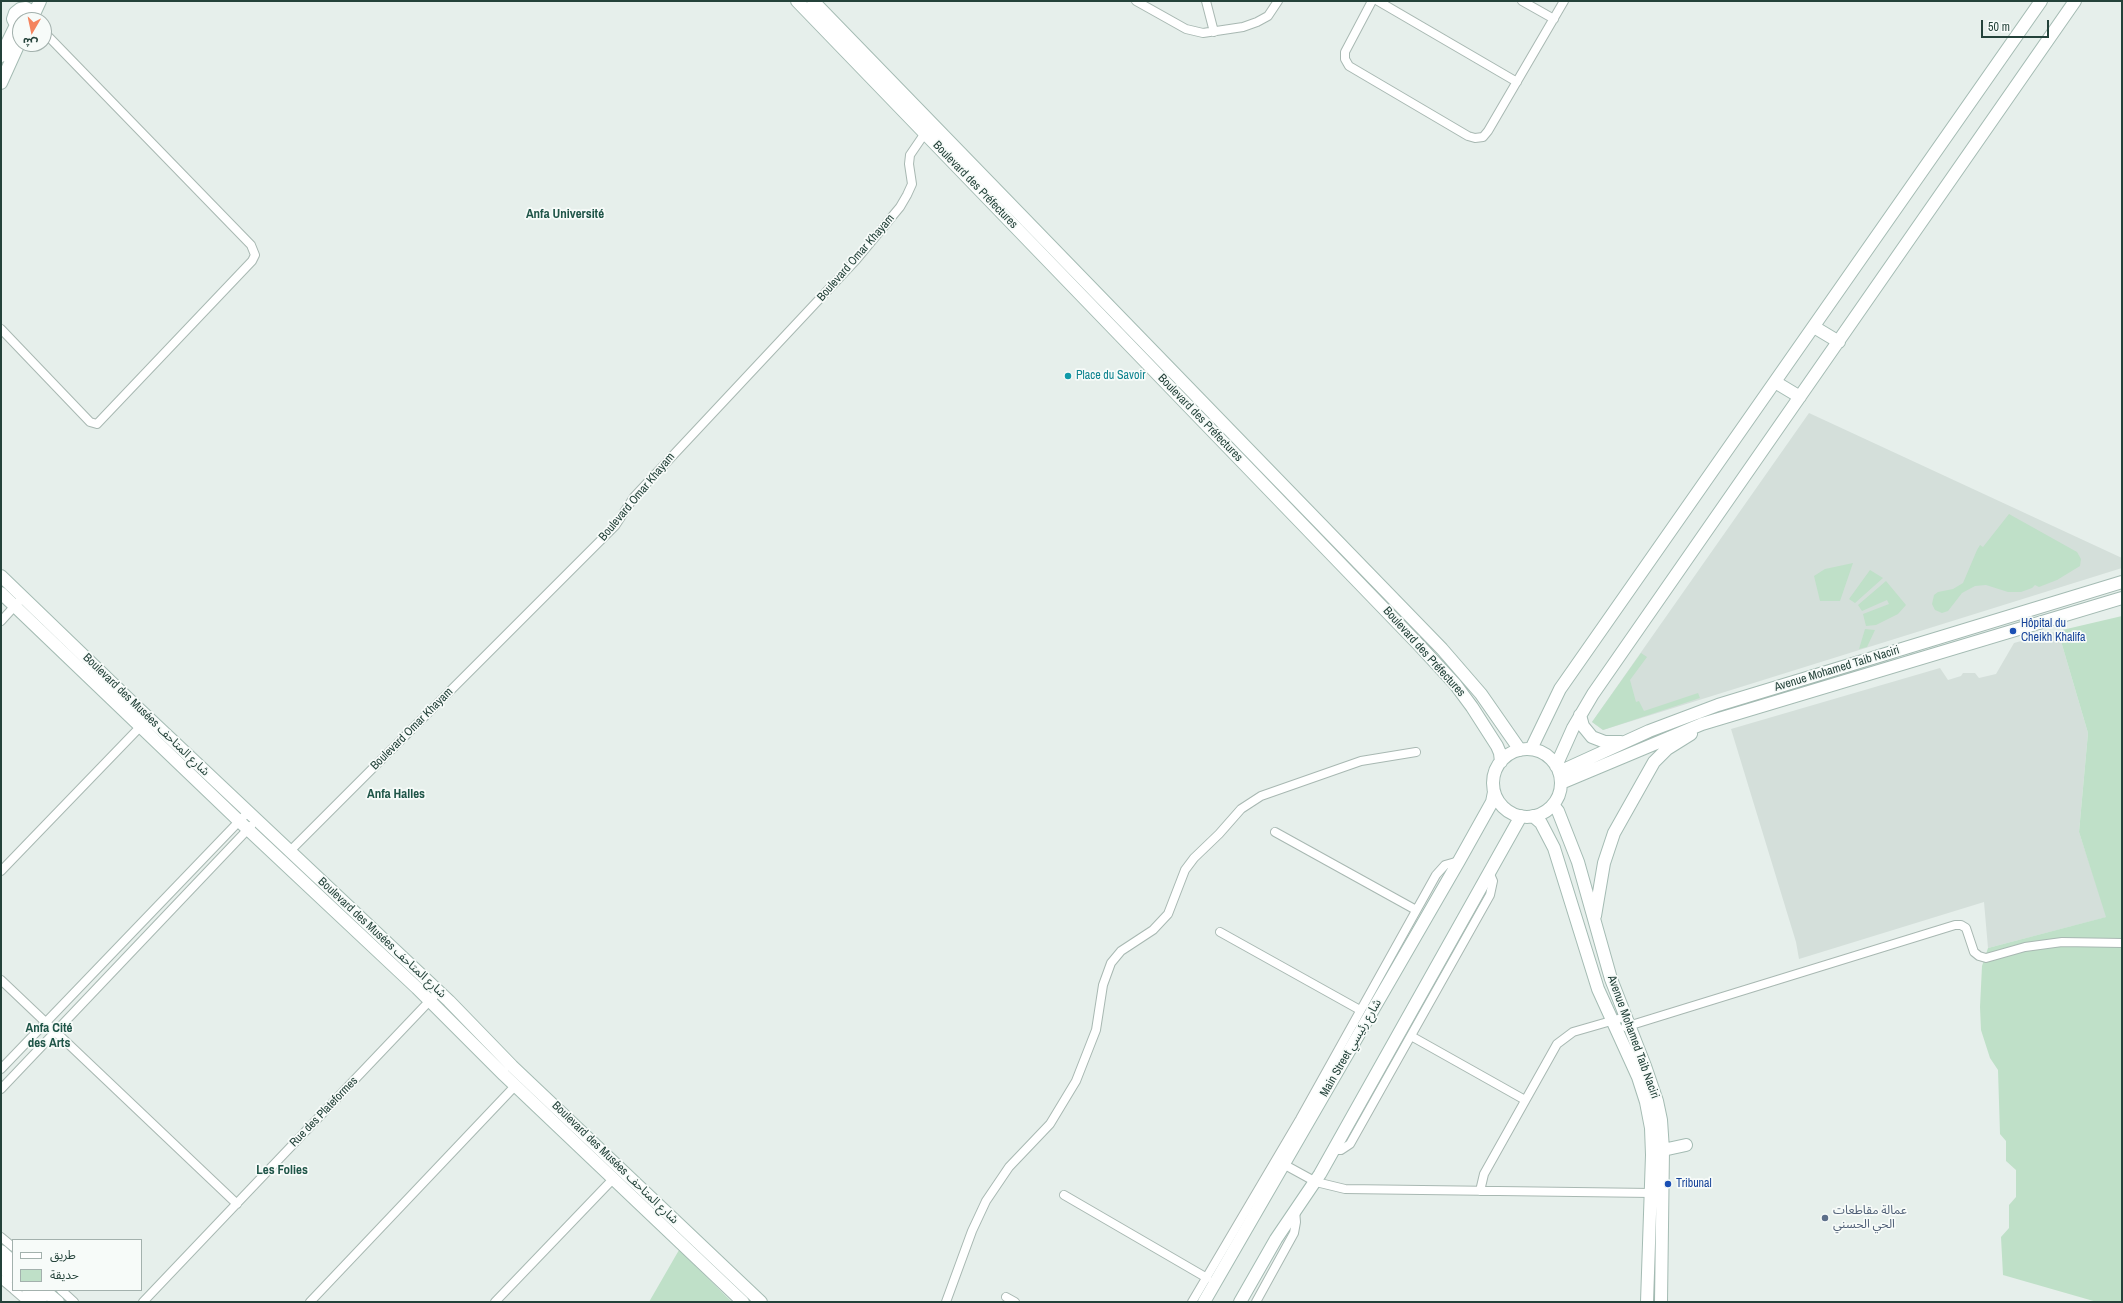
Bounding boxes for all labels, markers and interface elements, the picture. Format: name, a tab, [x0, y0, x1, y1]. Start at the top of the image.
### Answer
north arrow	[12, 12, 52, 52]
scale bar	[1983, 12, 2051, 38]
text: 50 m	[1988, 19, 2010, 35]
text: ش	[22, 35, 39, 51]
street label: Boulevard des Préfectures	[930, 138, 1020, 232]
district label: Anfa Université	[526, 207, 604, 223]
street label: Boulevard Omar Khayam	[814, 212, 898, 304]
place label: Place du Savoir	[1076, 369, 1145, 383]
marker: Place du Savoir	[1063, 371, 1073, 381]
street label: Boulevard des Préfectures	[1155, 371, 1245, 465]
street label: Boulevard Omar Khayam	[596, 450, 678, 544]
street label: Boulevard des Préfectures	[1380, 604, 1468, 700]
place label: Hôpital du Cheikh Khalifa	[2021, 617, 2086, 645]
marker: Hôpital du Cheikh Khalifa	[2008, 626, 2018, 636]
street label: Avenue Mohamed Taib Naciri	[1773, 643, 1901, 695]
street label: Boulevard des Musées شارع المتاحف	[80, 651, 212, 779]
street label: Boulevard Omar Khayam	[368, 685, 456, 773]
district label: Anfa Halles	[367, 787, 425, 803]
street label: Boulevard des Musées شارع المتاحف	[315, 875, 449, 1001]
street label: Avenue Mohamed Taib Naciri	[1604, 973, 1662, 1101]
street label: Main Street شارع رئيسي	[1317, 997, 1385, 1099]
district label: Anfa Cité des Arts	[26, 1021, 72, 1052]
street label: Rue des Plateformes	[287, 1074, 361, 1150]
street label: Boulevard des Musées شارع المتاحف	[549, 1099, 681, 1227]
district label: Les Folies	[256, 1163, 308, 1179]
place label: Tribunal	[1676, 1177, 1712, 1191]
marker: Tribunal	[1663, 1179, 1673, 1189]
place label: عمالة مقاطعات الحي الحسني	[1833, 1204, 1907, 1232]
marker: عمالة مقاطعات الحي الحسني	[1820, 1213, 1830, 1223]
legend	[12, 1239, 142, 1291]
text: طريق	[50, 1247, 76, 1263]
text: حديقة	[50, 1267, 79, 1283]

